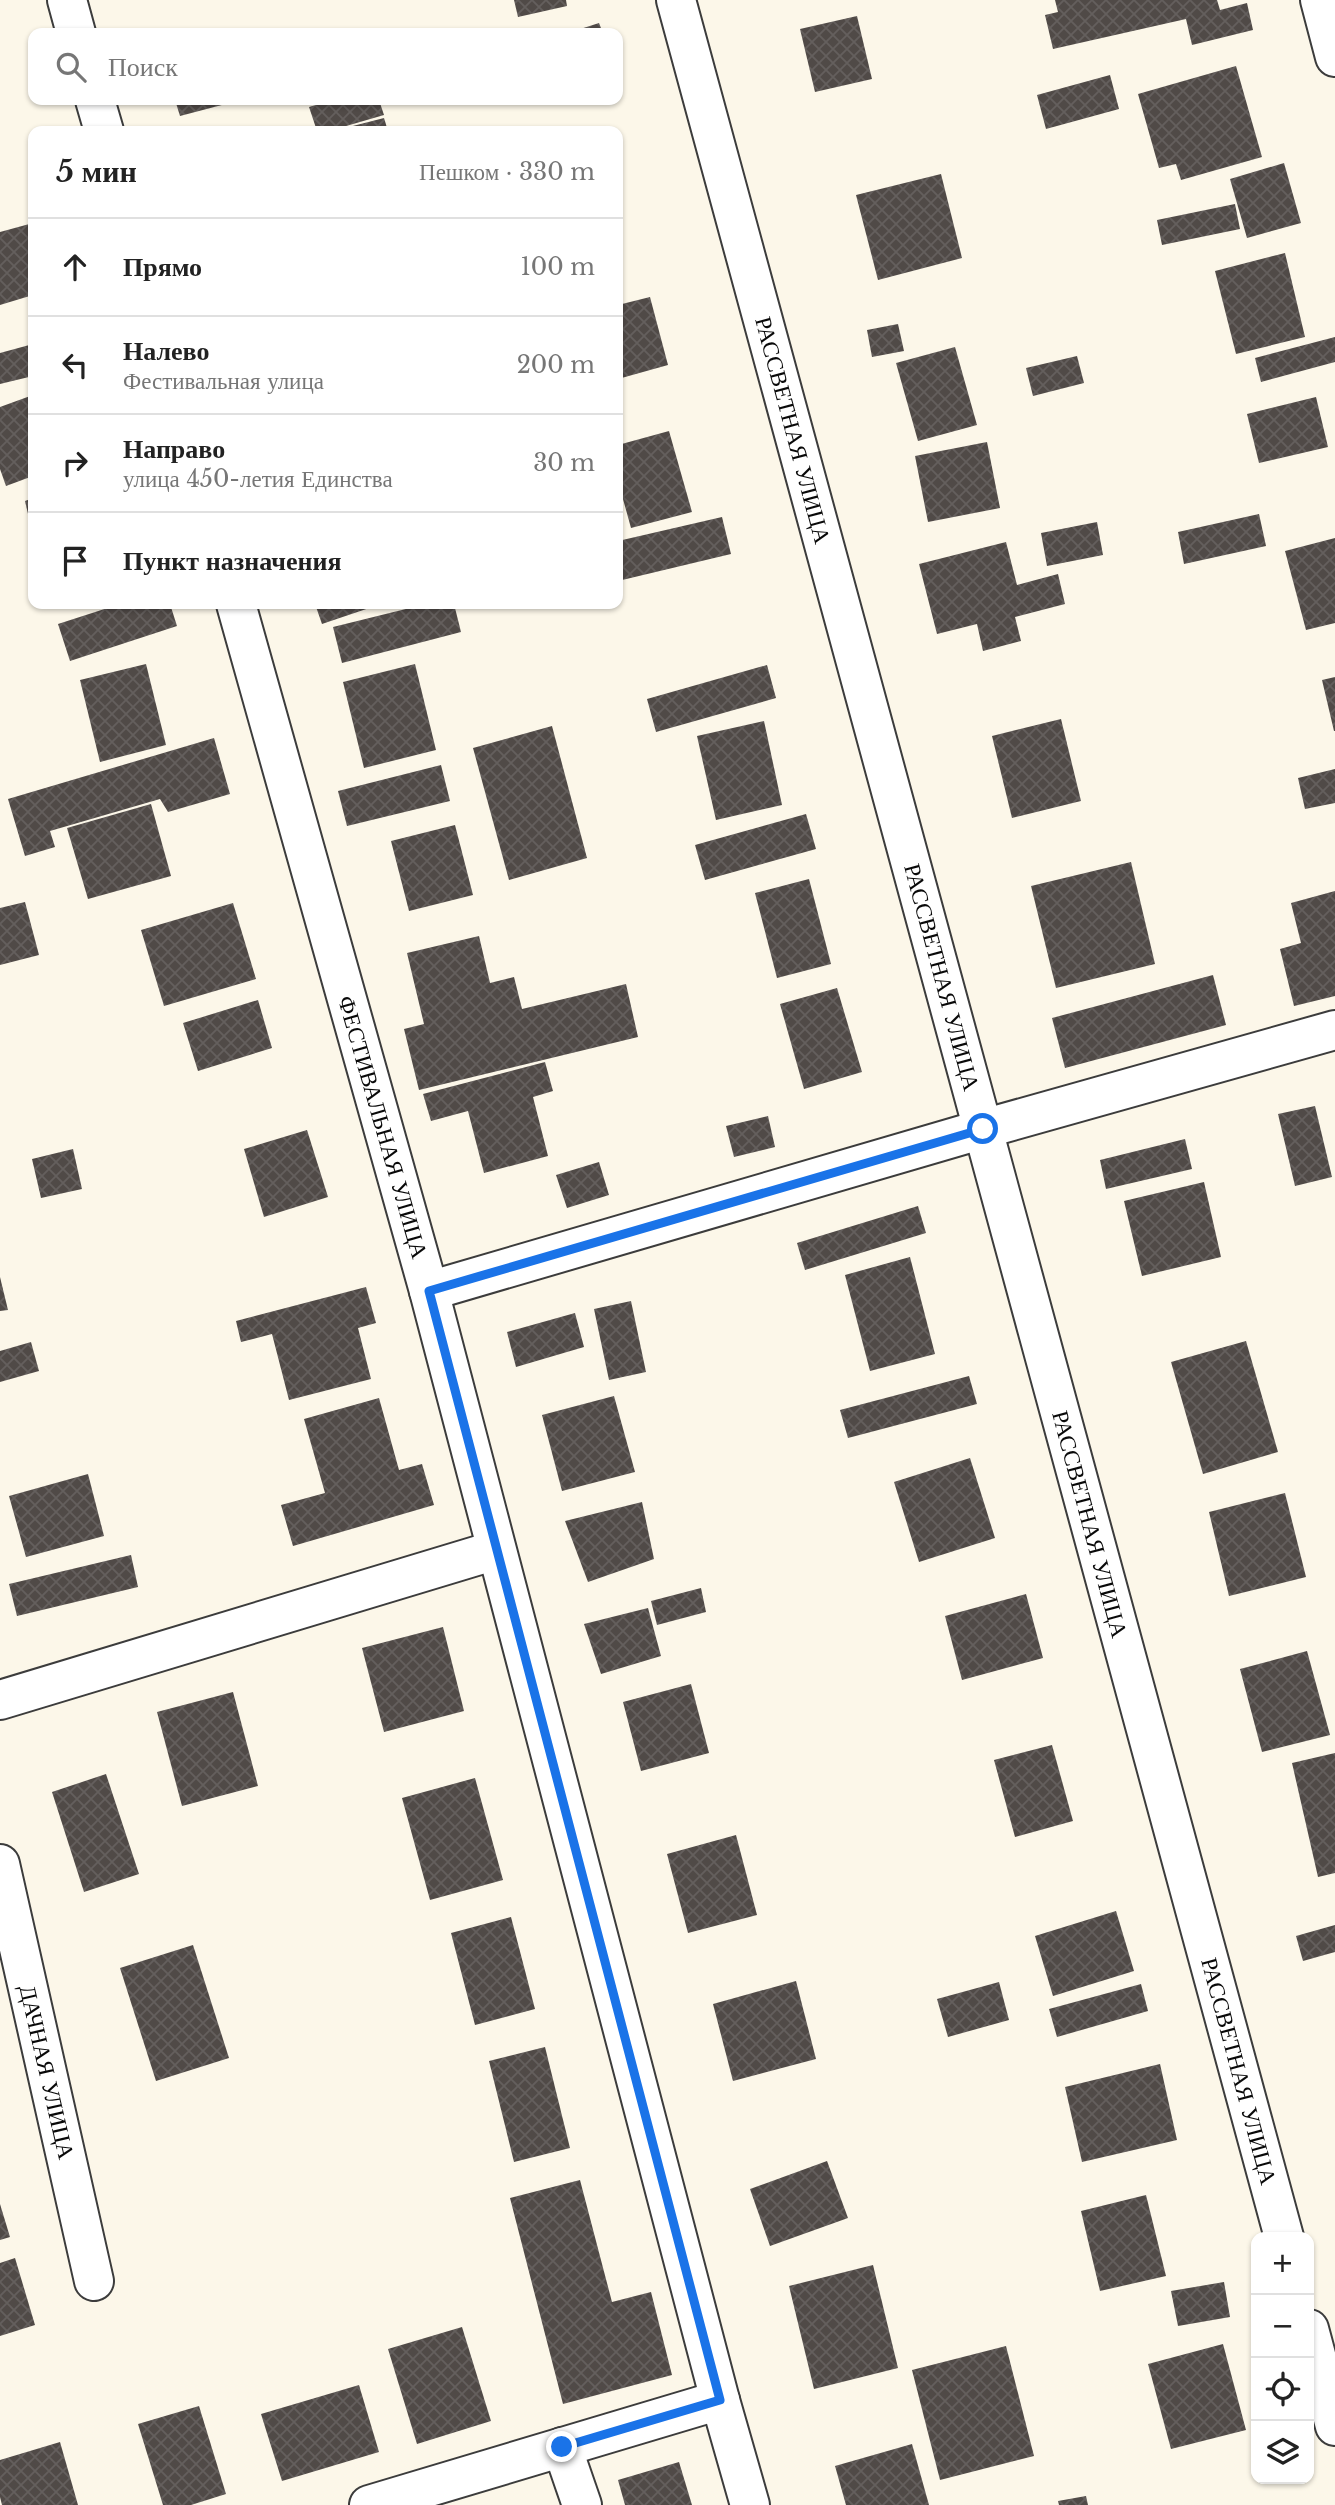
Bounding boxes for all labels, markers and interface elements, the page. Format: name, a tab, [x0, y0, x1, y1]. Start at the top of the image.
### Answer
search box	[28, 28, 623, 105]
icon: search	[52, 48, 90, 86]
text: Поиск	[108, 51, 178, 83]
text: 5 мин	[56, 153, 137, 190]
text: Пешком · 330 m	[419, 158, 595, 186]
icon: ahead	[56, 248, 94, 286]
text: Прямо	[123, 251, 202, 283]
text: 100 m	[521, 253, 595, 281]
street label: РАССВЕТНАЯ УЛИЦА	[749, 313, 837, 547]
text: Налево	[123, 335, 209, 367]
icon: left	[56, 346, 94, 384]
text: 200 m	[517, 351, 595, 379]
text: Фестивальная улица	[123, 367, 324, 395]
text: Направо	[123, 433, 225, 465]
icon: right	[56, 444, 94, 482]
text: 30 m	[533, 449, 595, 477]
text: улица 450-летия Единства	[123, 465, 393, 493]
icon: arrive	[56, 542, 94, 580]
text: Пункт назначения	[123, 545, 341, 577]
street label: РАССВЕТНАЯ УЛИЦА	[898, 860, 986, 1094]
street label: ФЕСТИВАЛЬНАЯ УЛИЦА	[332, 992, 434, 1262]
route start	[967, 1113, 998, 1144]
street label: РАССВЕТНАЯ УЛИЦА	[1046, 1407, 1134, 1641]
street label: РАССВЕТНАЯ УЛИЦА	[1195, 1954, 1283, 2188]
street label: ДАЧНАЯ УЛИЦА	[13, 1982, 81, 2162]
map controls	[1251, 2232, 1314, 2484]
button: +	[1251, 2232, 1314, 2295]
button: −	[1251, 2295, 1314, 2358]
button: locate	[1251, 2358, 1314, 2421]
button: layers	[1251, 2421, 1314, 2484]
route end	[546, 2431, 577, 2462]

